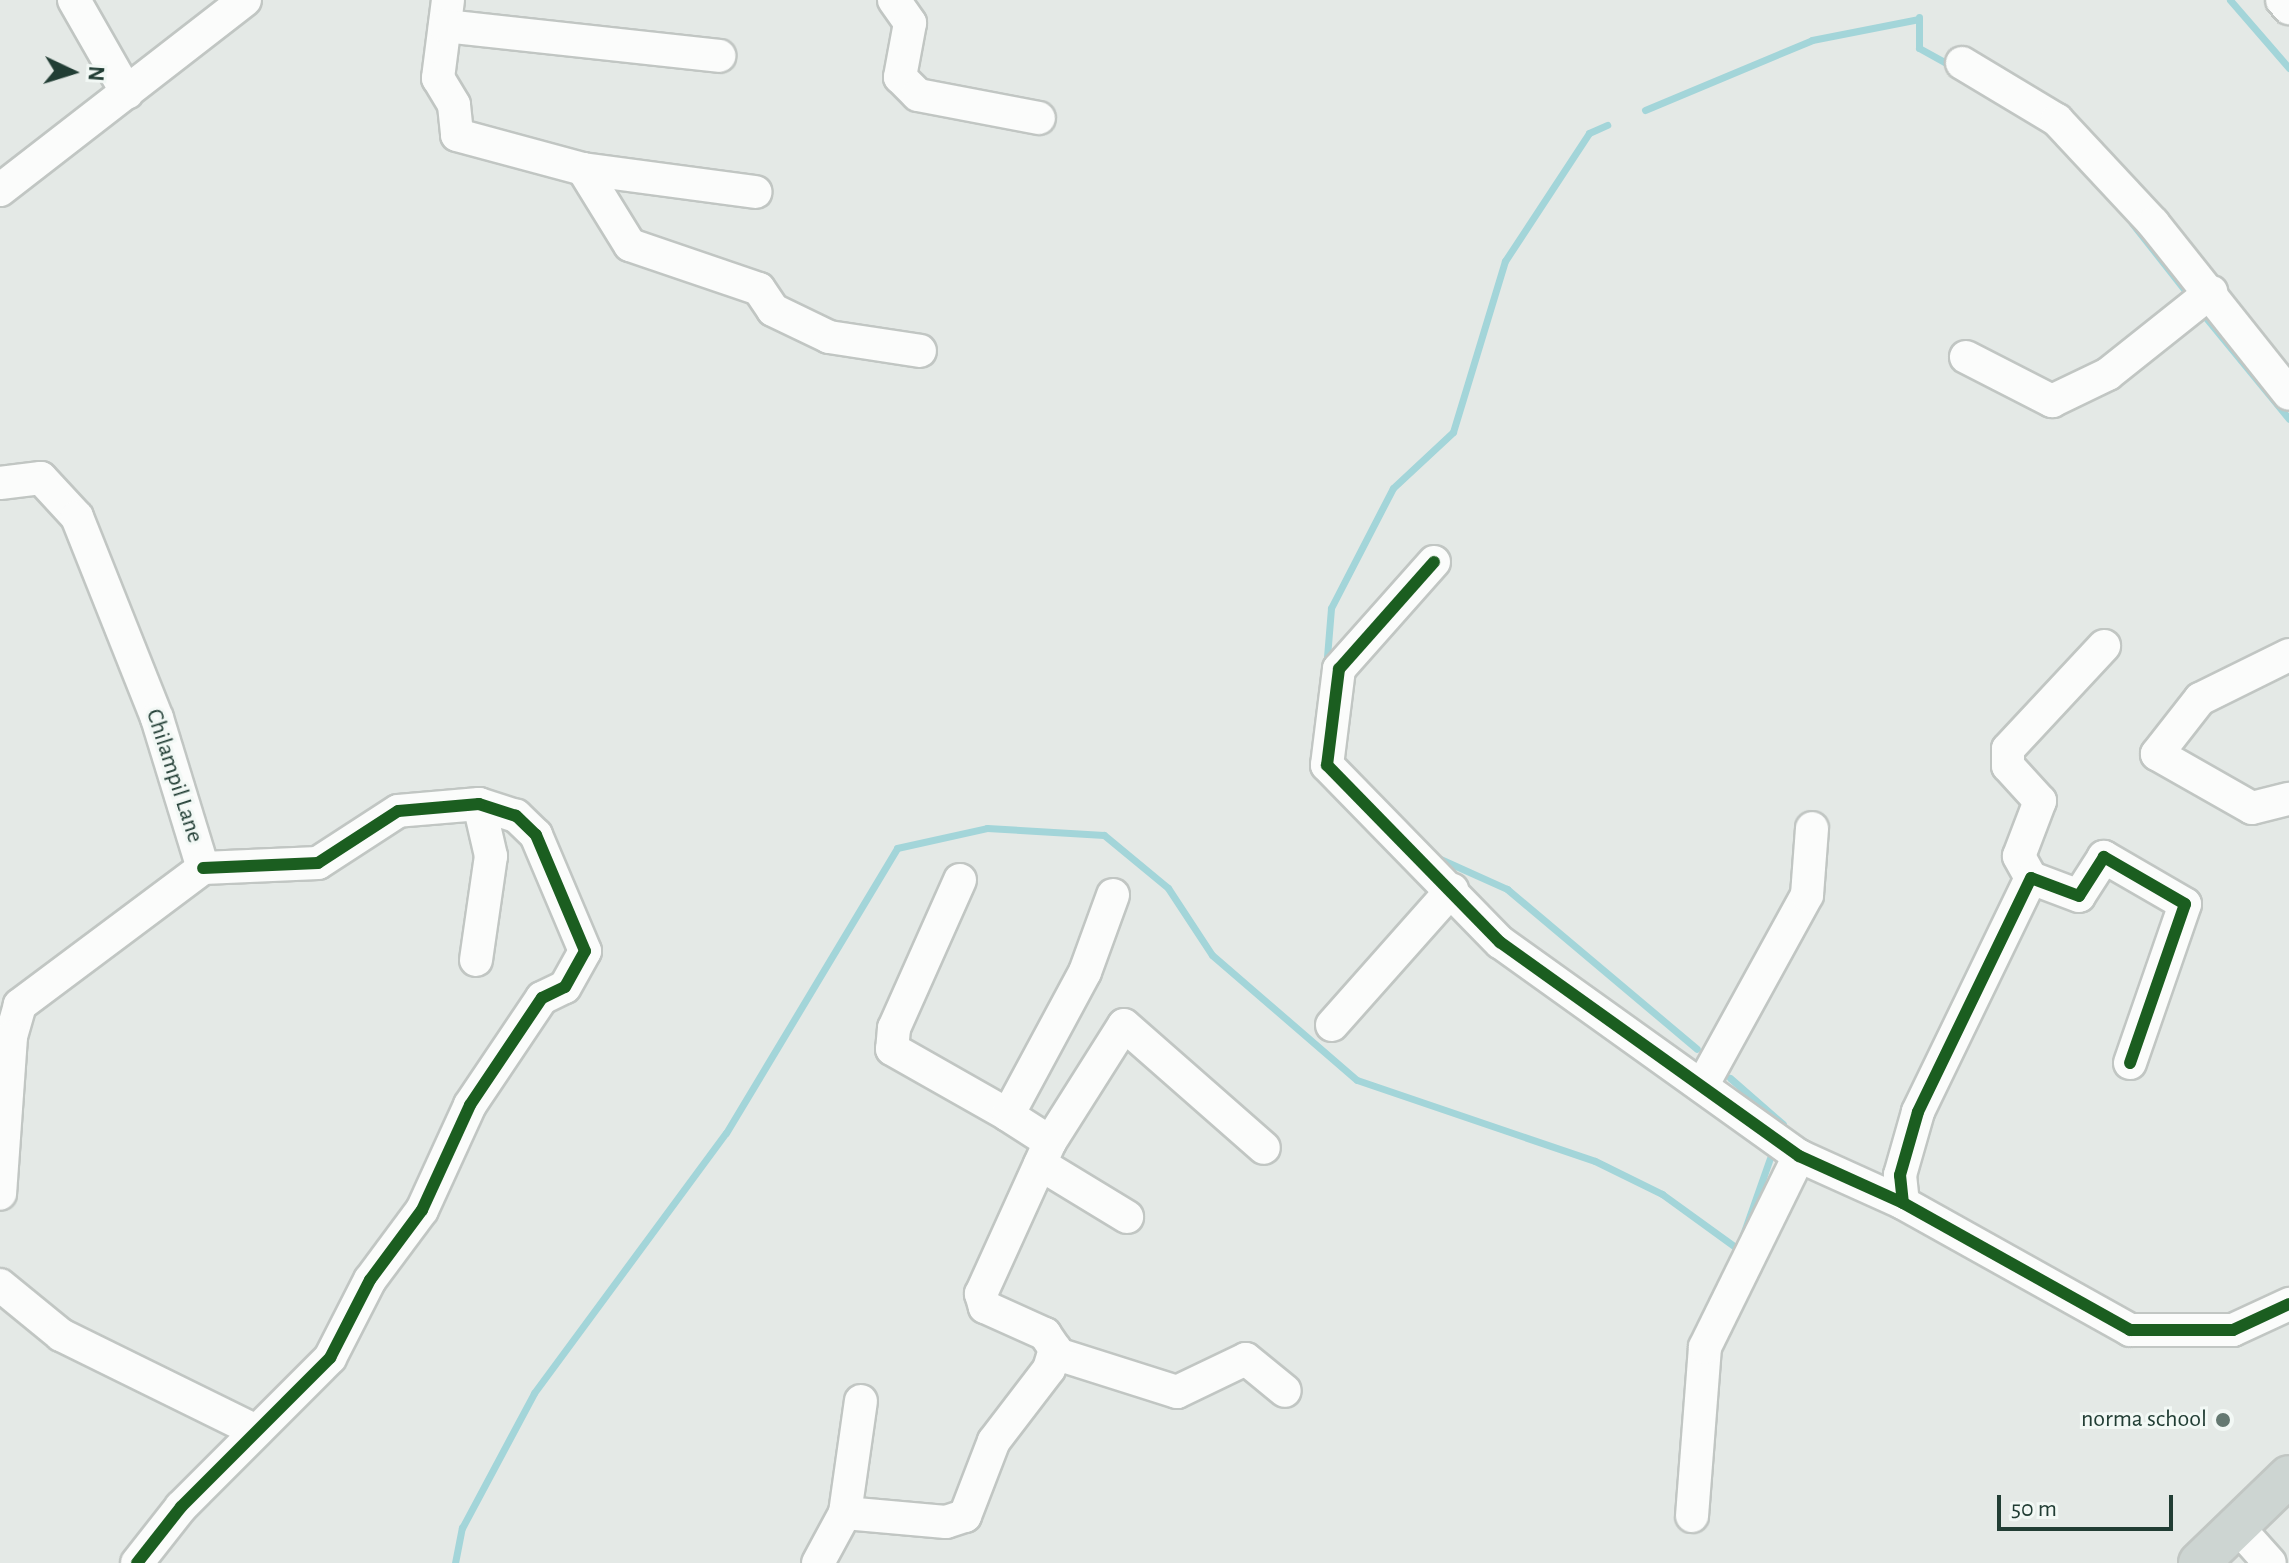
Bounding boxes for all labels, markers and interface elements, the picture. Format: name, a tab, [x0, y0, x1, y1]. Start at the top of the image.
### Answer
north arrow	[32, 32, 112, 112]
text: N	[84, 65, 107, 82]
street label: Chilampil Lane	[139, 705, 209, 847]
place label: norma school	[2081, 1406, 2207, 1434]
marker: norma school	[2214, 1411, 2232, 1429]
scale bar	[2001, 1479, 2177, 1529]
text: 50 m	[2011, 1497, 2057, 1521]

